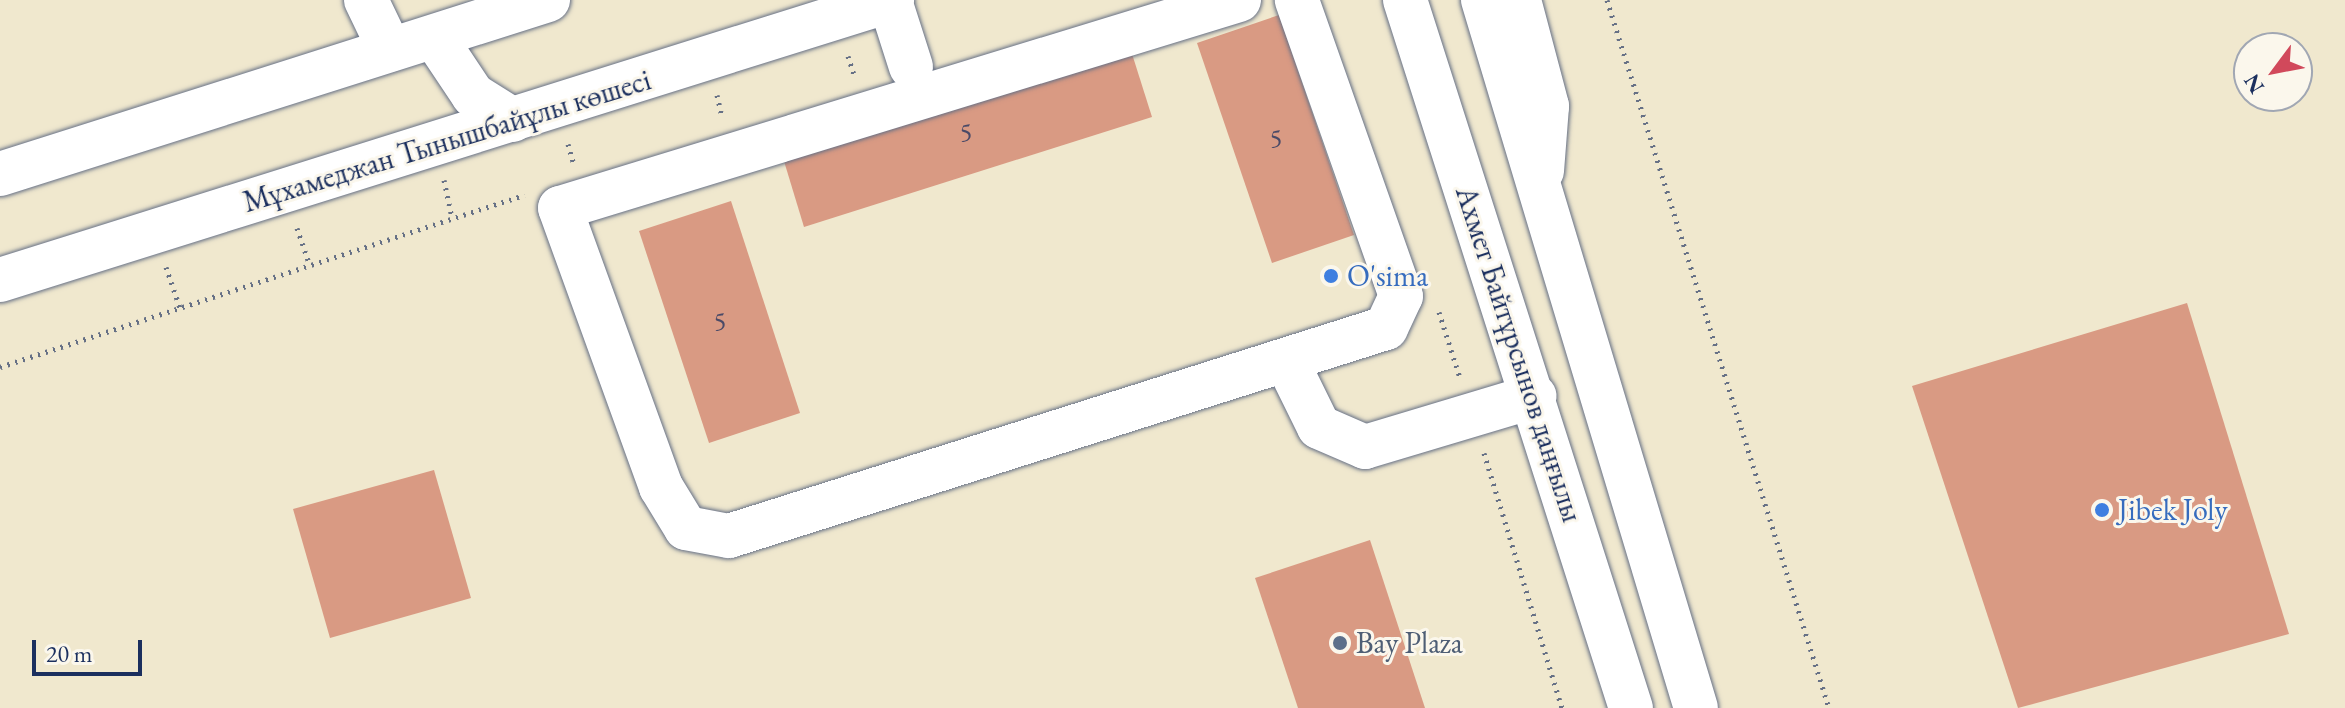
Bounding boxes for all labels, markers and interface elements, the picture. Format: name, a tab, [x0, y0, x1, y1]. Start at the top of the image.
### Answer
north arrow	[2233, 32, 2313, 112]
street label: Мұхамеджан Тынышбайұлы көшесі	[239, 62, 655, 220]
text: N	[2237, 69, 2271, 99]
house number: 5	[960, 117, 972, 149]
house number: 5	[1270, 123, 1282, 155]
street label: Ахмет Байтұрсынов даңғылы	[1448, 181, 1590, 527]
place label: O'sima	[1347, 258, 1428, 294]
marker: O'sima	[1322, 267, 1340, 285]
house number: 5	[714, 306, 726, 338]
place label: Jibek Joly	[2118, 492, 2228, 528]
marker: Jibek Joly	[2093, 501, 2111, 519]
scale bar	[36, 624, 146, 674]
place label: Bay Plaza	[1356, 625, 1463, 661]
marker: Bay Plaza	[1331, 634, 1349, 652]
text: 20 m	[46, 638, 93, 669]

